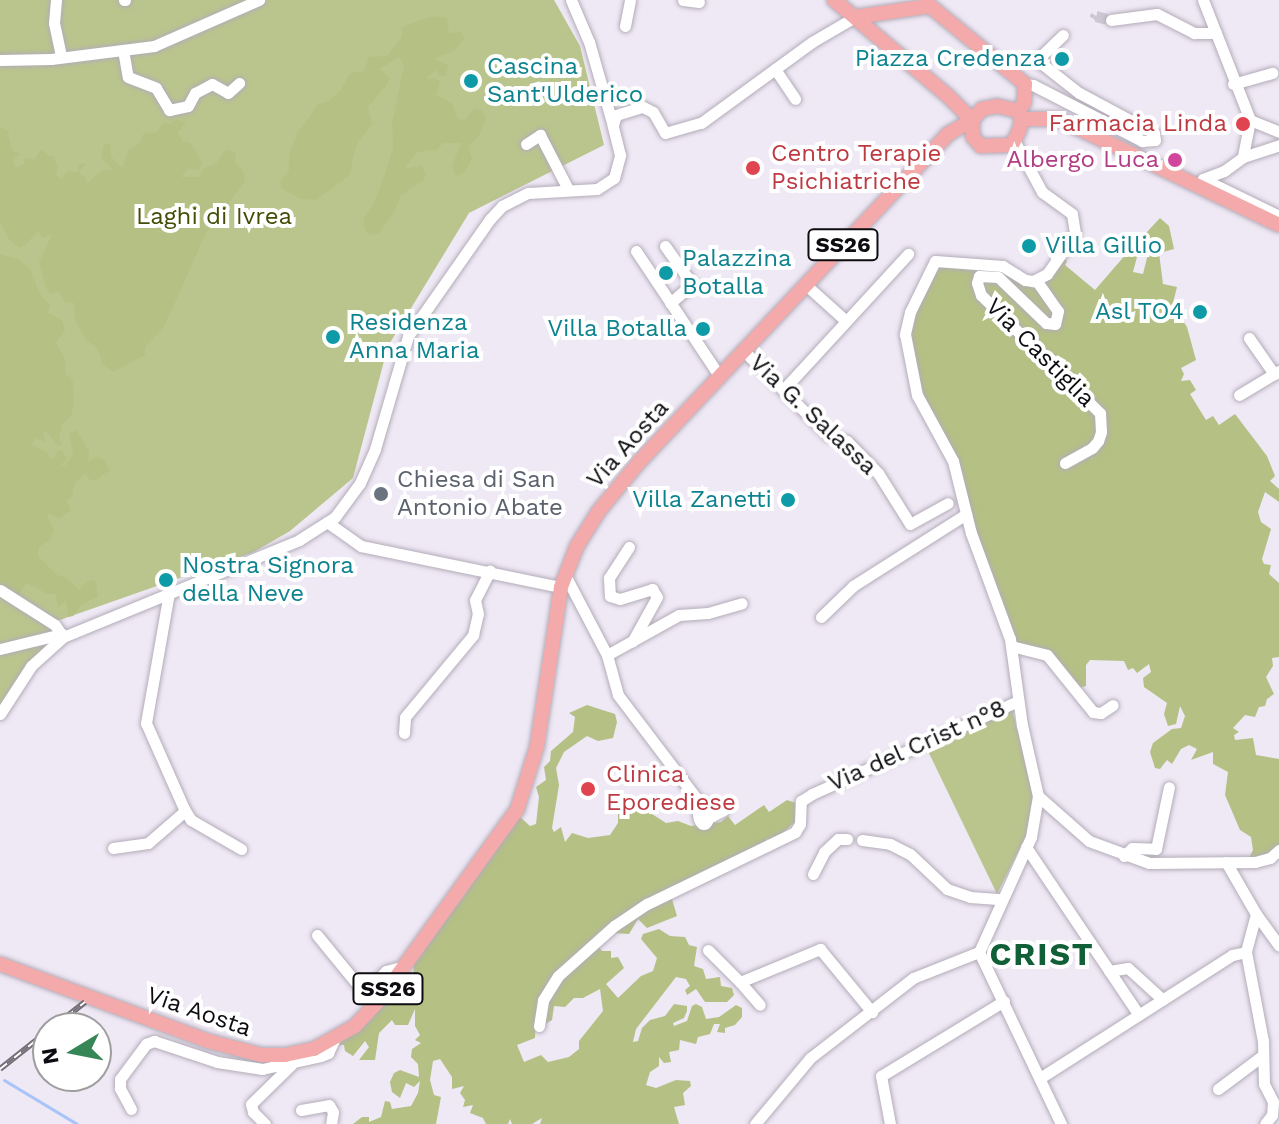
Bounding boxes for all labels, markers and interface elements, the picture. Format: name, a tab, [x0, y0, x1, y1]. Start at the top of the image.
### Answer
place label: Piazza Credenza	[854, 45, 1046, 73]
marker: Piazza Credenza	[1053, 50, 1071, 68]
place label: Cascina Sant'Ulderico	[487, 53, 643, 109]
marker: Cascina Sant'Ulderico	[462, 72, 480, 90]
place label: Farmacia Linda	[1048, 110, 1227, 138]
marker: Farmacia Linda	[1234, 115, 1252, 133]
place label: Centro Terapie Psichiatriche	[771, 140, 942, 196]
place label: Albergo Luca	[1006, 146, 1159, 174]
marker: Albergo Luca	[1166, 151, 1184, 169]
marker: Centro Terapie Psichiatriche	[742, 157, 764, 179]
park label: Laghi di Ivrea	[136, 203, 292, 231]
road number: SS26	[807, 227, 879, 263]
place label: Villa Gillio	[1045, 232, 1163, 260]
marker: Villa Gillio	[1020, 237, 1038, 255]
place label: Palazzina Botalla	[682, 245, 792, 301]
marker: Palazzina Botalla	[657, 264, 675, 282]
street label: Via Castiglia	[979, 292, 1101, 414]
place label: Asl TO4	[1094, 298, 1184, 326]
marker: Asl TO4	[1191, 303, 1209, 321]
place label: Residenza Anna Maria	[349, 309, 480, 365]
place label: Villa Botalla	[547, 315, 687, 343]
marker: Villa Botalla	[694, 320, 712, 338]
marker: Residenza Anna Maria	[324, 328, 342, 346]
street label: Via G. Salassa	[743, 348, 883, 482]
street label: Via Aosta	[580, 393, 676, 495]
place label: Chiesa di San Antonio Abate	[397, 466, 564, 522]
marker: Chiesa di San Antonio Abate	[372, 485, 390, 503]
place label: Villa Zanetti	[632, 486, 772, 514]
marker: Villa Zanetti	[779, 491, 797, 509]
place label: Nostra Signora della Neve	[182, 552, 354, 608]
marker: Nostra Signora della Neve	[157, 571, 175, 589]
street label: Via del Crist n°8	[823, 694, 1011, 798]
place label: Clinica Eporediese	[606, 761, 736, 817]
marker: Clinica Eporediese	[577, 778, 599, 800]
district label: CRIST	[989, 935, 1095, 973]
road number: SS26	[352, 971, 424, 1007]
street label: Via Aosta	[142, 980, 256, 1044]
north arrow	[32, 1012, 112, 1092]
text: N	[36, 1046, 64, 1066]

